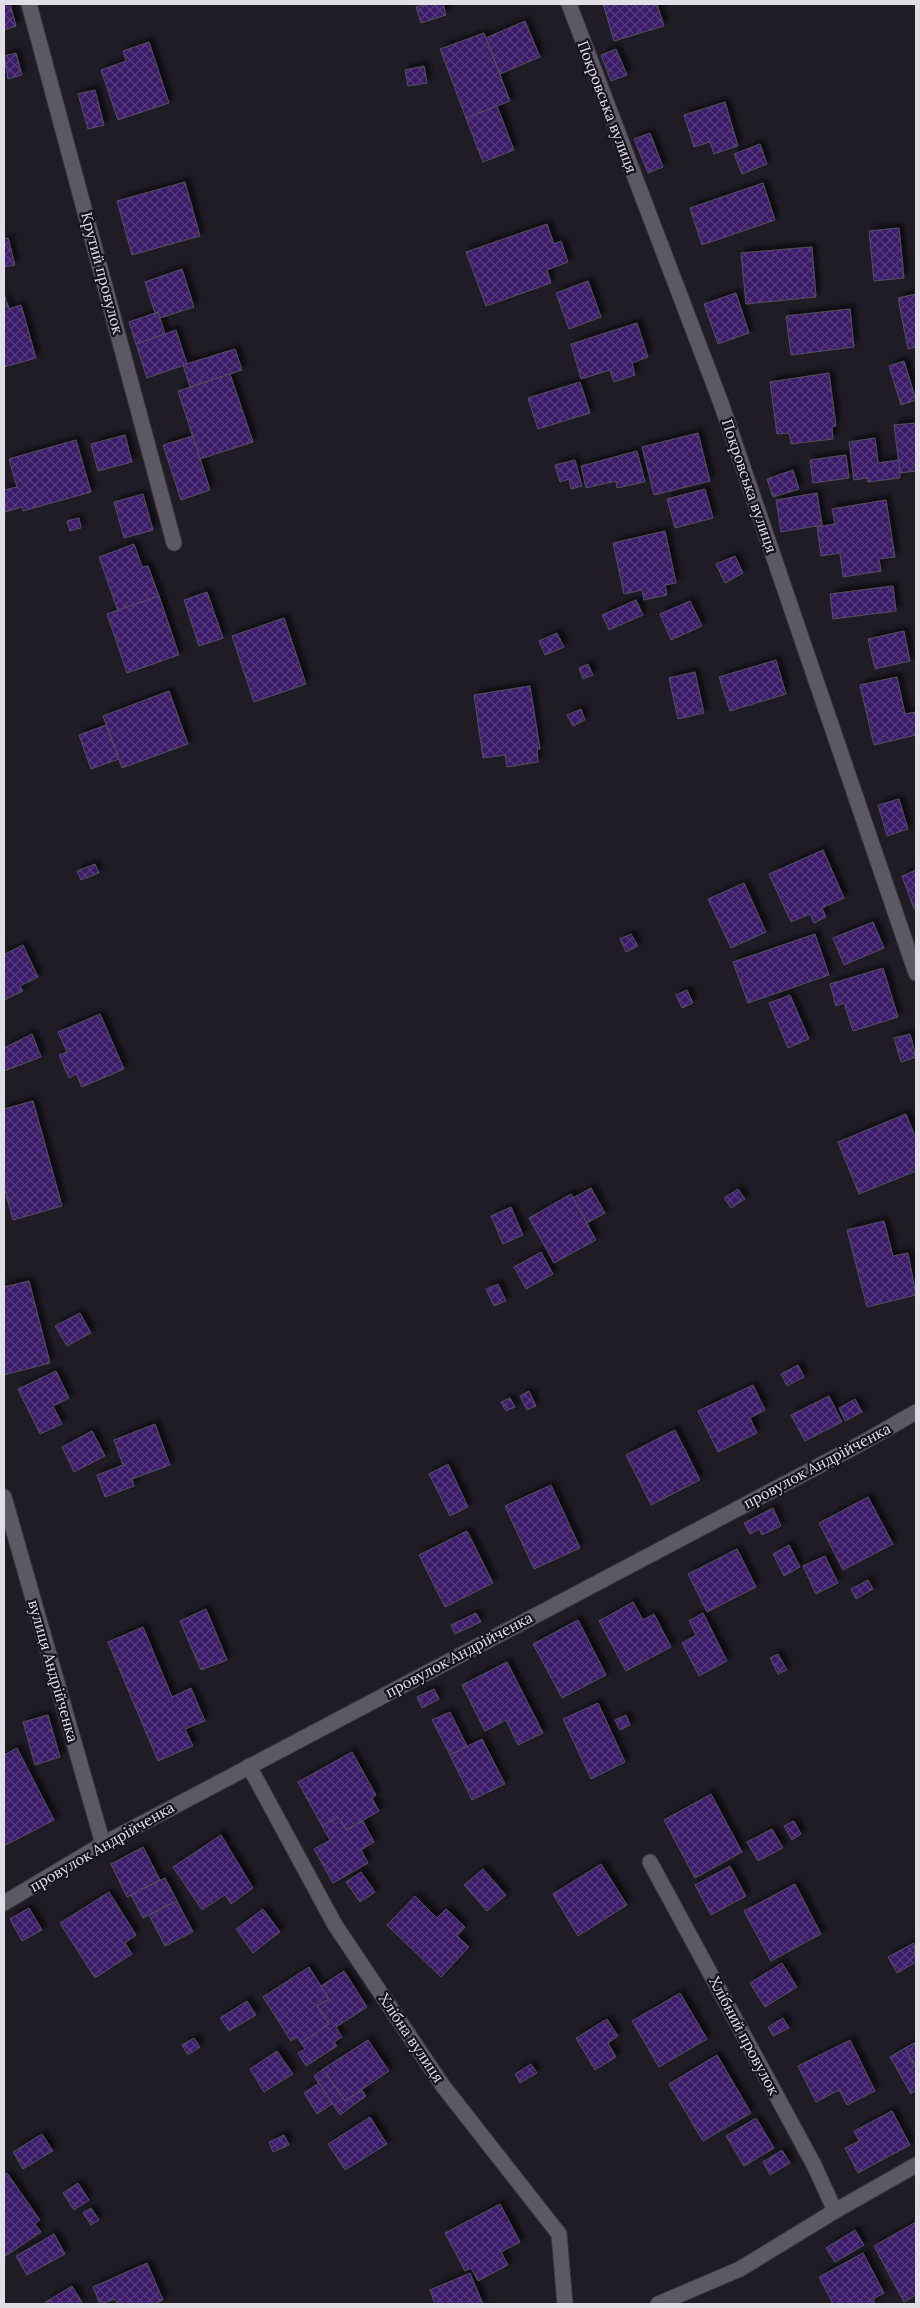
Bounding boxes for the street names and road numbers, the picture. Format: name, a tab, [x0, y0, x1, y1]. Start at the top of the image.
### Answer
street label: Покровська вулиця	[573, 38, 641, 176]
street label: Крутий провулок	[77, 210, 128, 336]
street label: Покровська вулиця	[718, 416, 781, 555]
street label: провулок Андрійченка	[740, 1419, 894, 1512]
street label: вулиця Андрійченка	[24, 1598, 83, 1744]
street label: провулок Андрійченка	[382, 1608, 536, 1701]
street label: провулок Андрійченка	[26, 1797, 178, 1896]
street label: Хлібний провулок	[705, 1973, 784, 2098]
street label: Хлібна вулиця	[375, 1990, 448, 2086]

